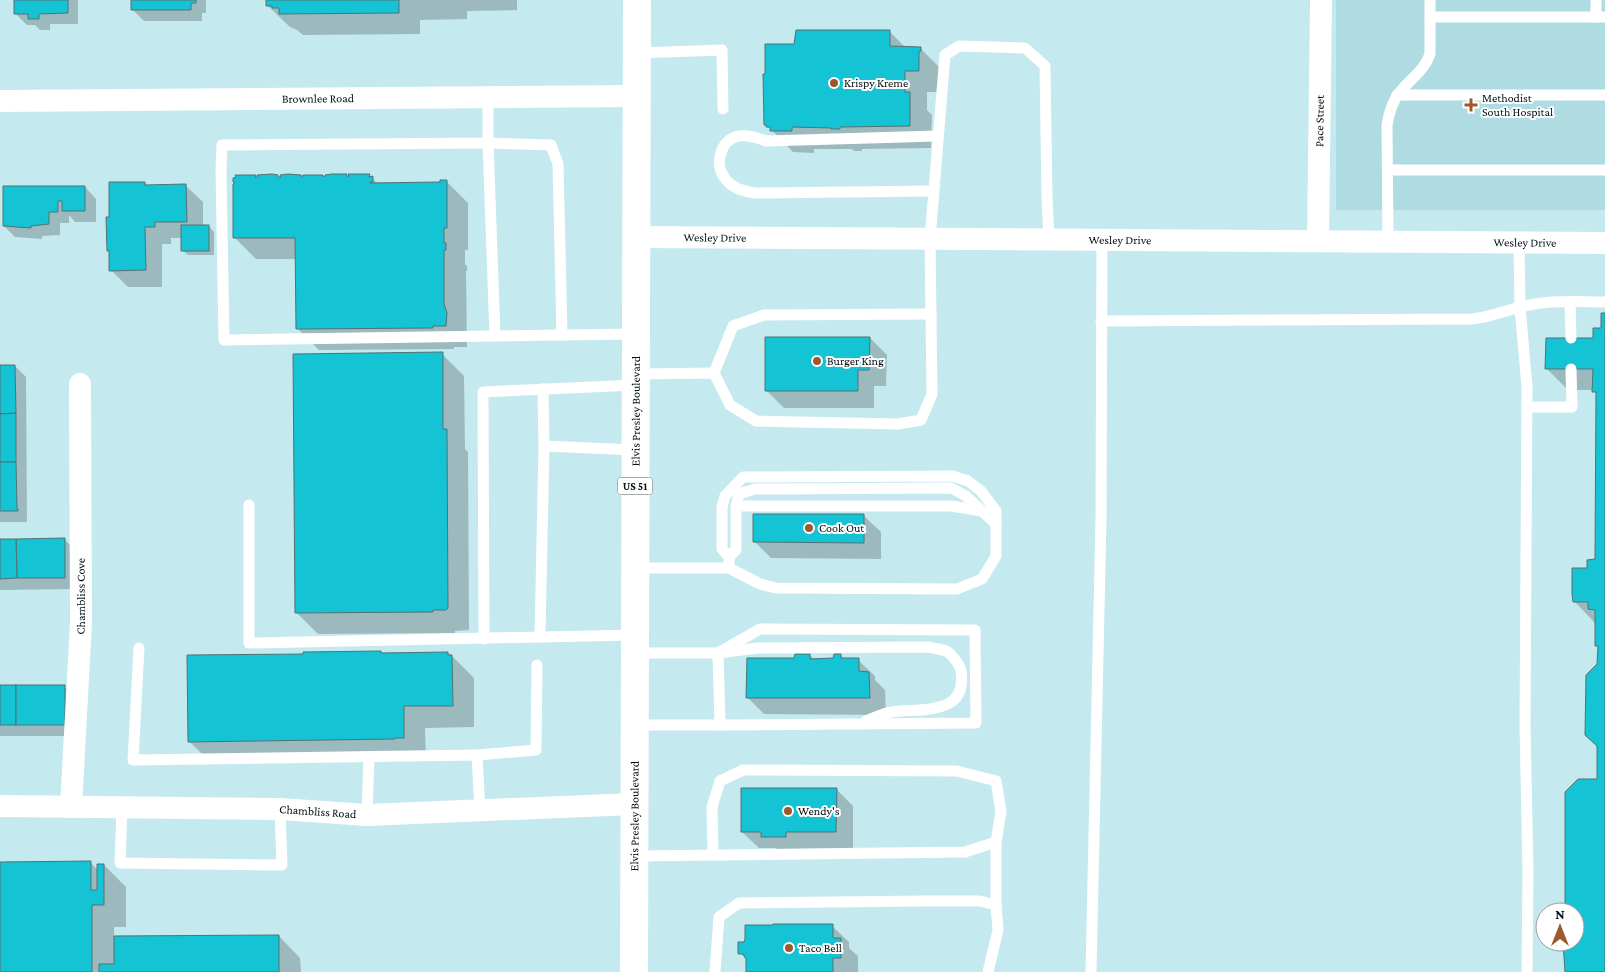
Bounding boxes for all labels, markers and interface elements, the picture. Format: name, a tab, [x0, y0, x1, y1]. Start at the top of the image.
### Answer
place label: Krispy Kreme	[844, 76, 908, 90]
marker: Krispy Kreme	[828, 77, 840, 89]
street label: Brownlee Road	[282, 91, 355, 106]
place label: Methodist South Hospital	[1482, 91, 1553, 119]
street label: Pace Street	[1312, 94, 1327, 147]
marker: Methodist South Hospital	[1464, 98, 1478, 112]
street label: Wesley Drive	[684, 230, 746, 245]
street label: Wesley Drive	[1089, 233, 1151, 247]
street label: Wesley Drive	[1494, 235, 1556, 250]
place label: Burger King	[827, 354, 884, 368]
street label: Elvis Presley Boulevard	[629, 355, 643, 466]
marker: Burger King	[811, 355, 823, 367]
road number: US 51	[618, 478, 652, 494]
place label: Cook Out	[819, 521, 865, 535]
marker: Cook Out	[803, 522, 815, 534]
street label: Chambliss Cove	[73, 558, 88, 635]
street label: Elvis Presley Boulevard	[627, 760, 642, 871]
street label: Chambliss Road	[279, 802, 358, 821]
place label: Wendy's	[798, 804, 840, 818]
marker: Wendy's	[782, 805, 794, 817]
north arrow	[1535, 902, 1585, 952]
text: N	[1555, 906, 1565, 922]
place label: Taco Bell	[799, 941, 842, 955]
marker: Taco Bell	[783, 942, 795, 954]

